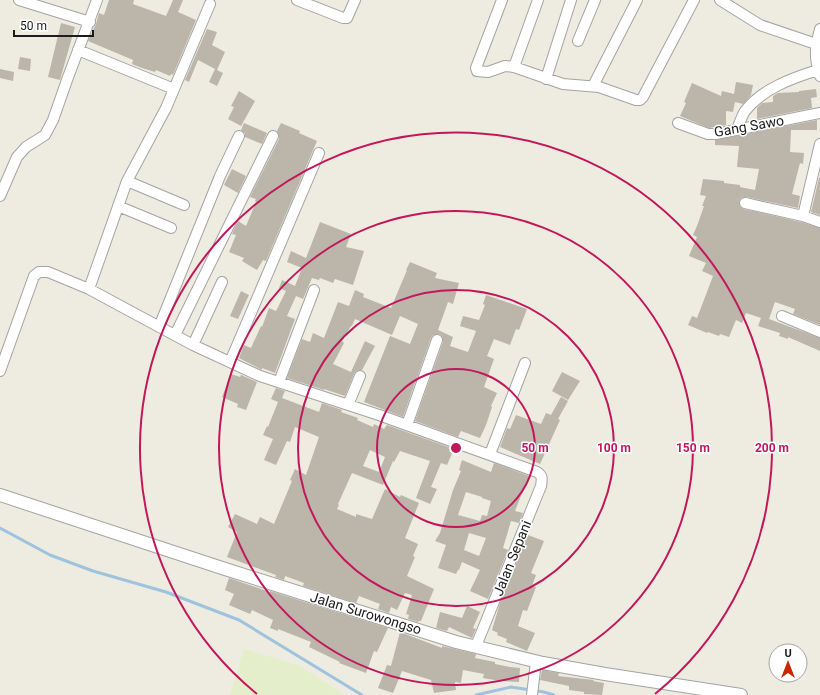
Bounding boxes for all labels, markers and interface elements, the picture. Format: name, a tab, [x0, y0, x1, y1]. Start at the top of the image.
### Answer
scale bar	[14, 12, 93, 38]
text: 50 m	[20, 19, 47, 33]
street label: Gang Sawo	[713, 112, 785, 140]
centre of rings	[449, 441, 463, 455]
text: 50 m	[521, 441, 549, 455]
text: 100 m	[597, 441, 631, 455]
text: 150 m	[676, 441, 710, 455]
text: 200 m	[755, 441, 789, 455]
street label: Jalan Sepani	[490, 518, 534, 598]
street label: Jalan Surowongso	[308, 588, 424, 638]
north arrow	[768, 643, 808, 683]
text: U	[784, 647, 792, 660]

